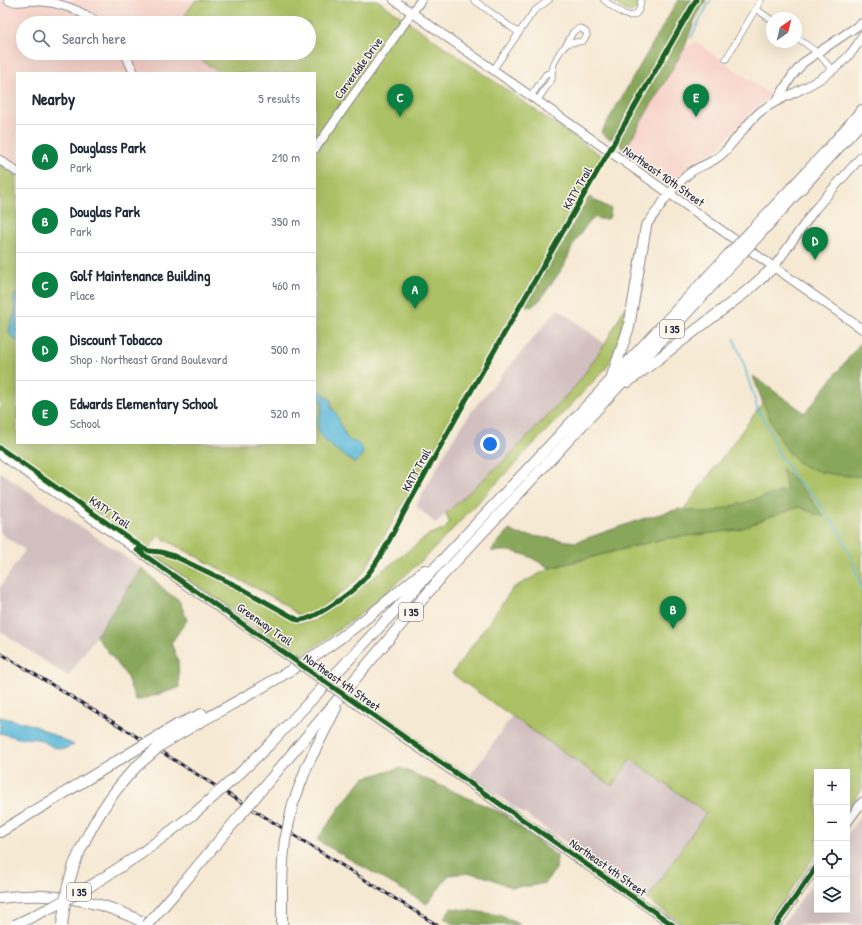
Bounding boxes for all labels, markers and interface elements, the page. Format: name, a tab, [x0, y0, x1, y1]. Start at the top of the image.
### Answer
north arrow	[766, 12, 802, 48]
search box	[16, 16, 316, 60]
icon: search	[30, 27, 52, 49]
text: Search here	[62, 28, 126, 49]
street label: Carverdale Drive	[330, 33, 386, 102]
pin: C	[387, 84, 413, 117]
pin: E	[683, 84, 709, 117]
text: Nearby	[32, 87, 75, 110]
text: 5 results	[258, 89, 300, 107]
text: Douglass Park	[70, 137, 146, 158]
street label: Northeast 10th Street	[620, 142, 709, 211]
text: A	[42, 148, 48, 166]
text: 210 m	[272, 148, 300, 166]
text: Park	[70, 158, 92, 176]
street label: KATY Trail	[558, 163, 596, 212]
text: Douglas Park	[70, 201, 140, 222]
text: B	[42, 212, 48, 230]
text: 350 m	[271, 212, 300, 230]
text: Park	[70, 222, 92, 240]
pin: D	[802, 227, 828, 260]
text: Golf Maintenance Building	[70, 265, 210, 286]
text: C	[41, 276, 49, 294]
text: 460 m	[272, 276, 300, 294]
pin: A	[402, 276, 428, 309]
text: Place	[70, 286, 95, 304]
road number: I 35	[660, 320, 684, 338]
text: Discount Tobacco	[70, 329, 162, 350]
text: D	[42, 340, 48, 358]
text: 500 m	[271, 340, 300, 358]
text: Shop · Northeast Grand Boulevard	[70, 350, 227, 368]
text: Edwards Elementary School	[70, 393, 217, 414]
text: E	[42, 404, 48, 422]
text: 520 m	[271, 404, 300, 422]
text: School	[70, 414, 100, 432]
your location	[480, 434, 500, 454]
street label: KATY Trail	[397, 445, 435, 495]
street label: KATY Trail	[86, 492, 135, 533]
pin: B	[660, 596, 686, 629]
street label: Greenway Trail	[234, 599, 297, 650]
road number: I 35	[399, 603, 423, 621]
street label: Northeast 4th Street	[300, 649, 385, 715]
map controls	[814, 769, 850, 913]
button: +	[814, 769, 850, 805]
button: −	[814, 805, 850, 841]
street label: Northeast 4th Street	[566, 834, 651, 900]
button: locate	[814, 841, 850, 877]
button: layers	[814, 877, 850, 913]
road number: I 35	[67, 883, 91, 901]

